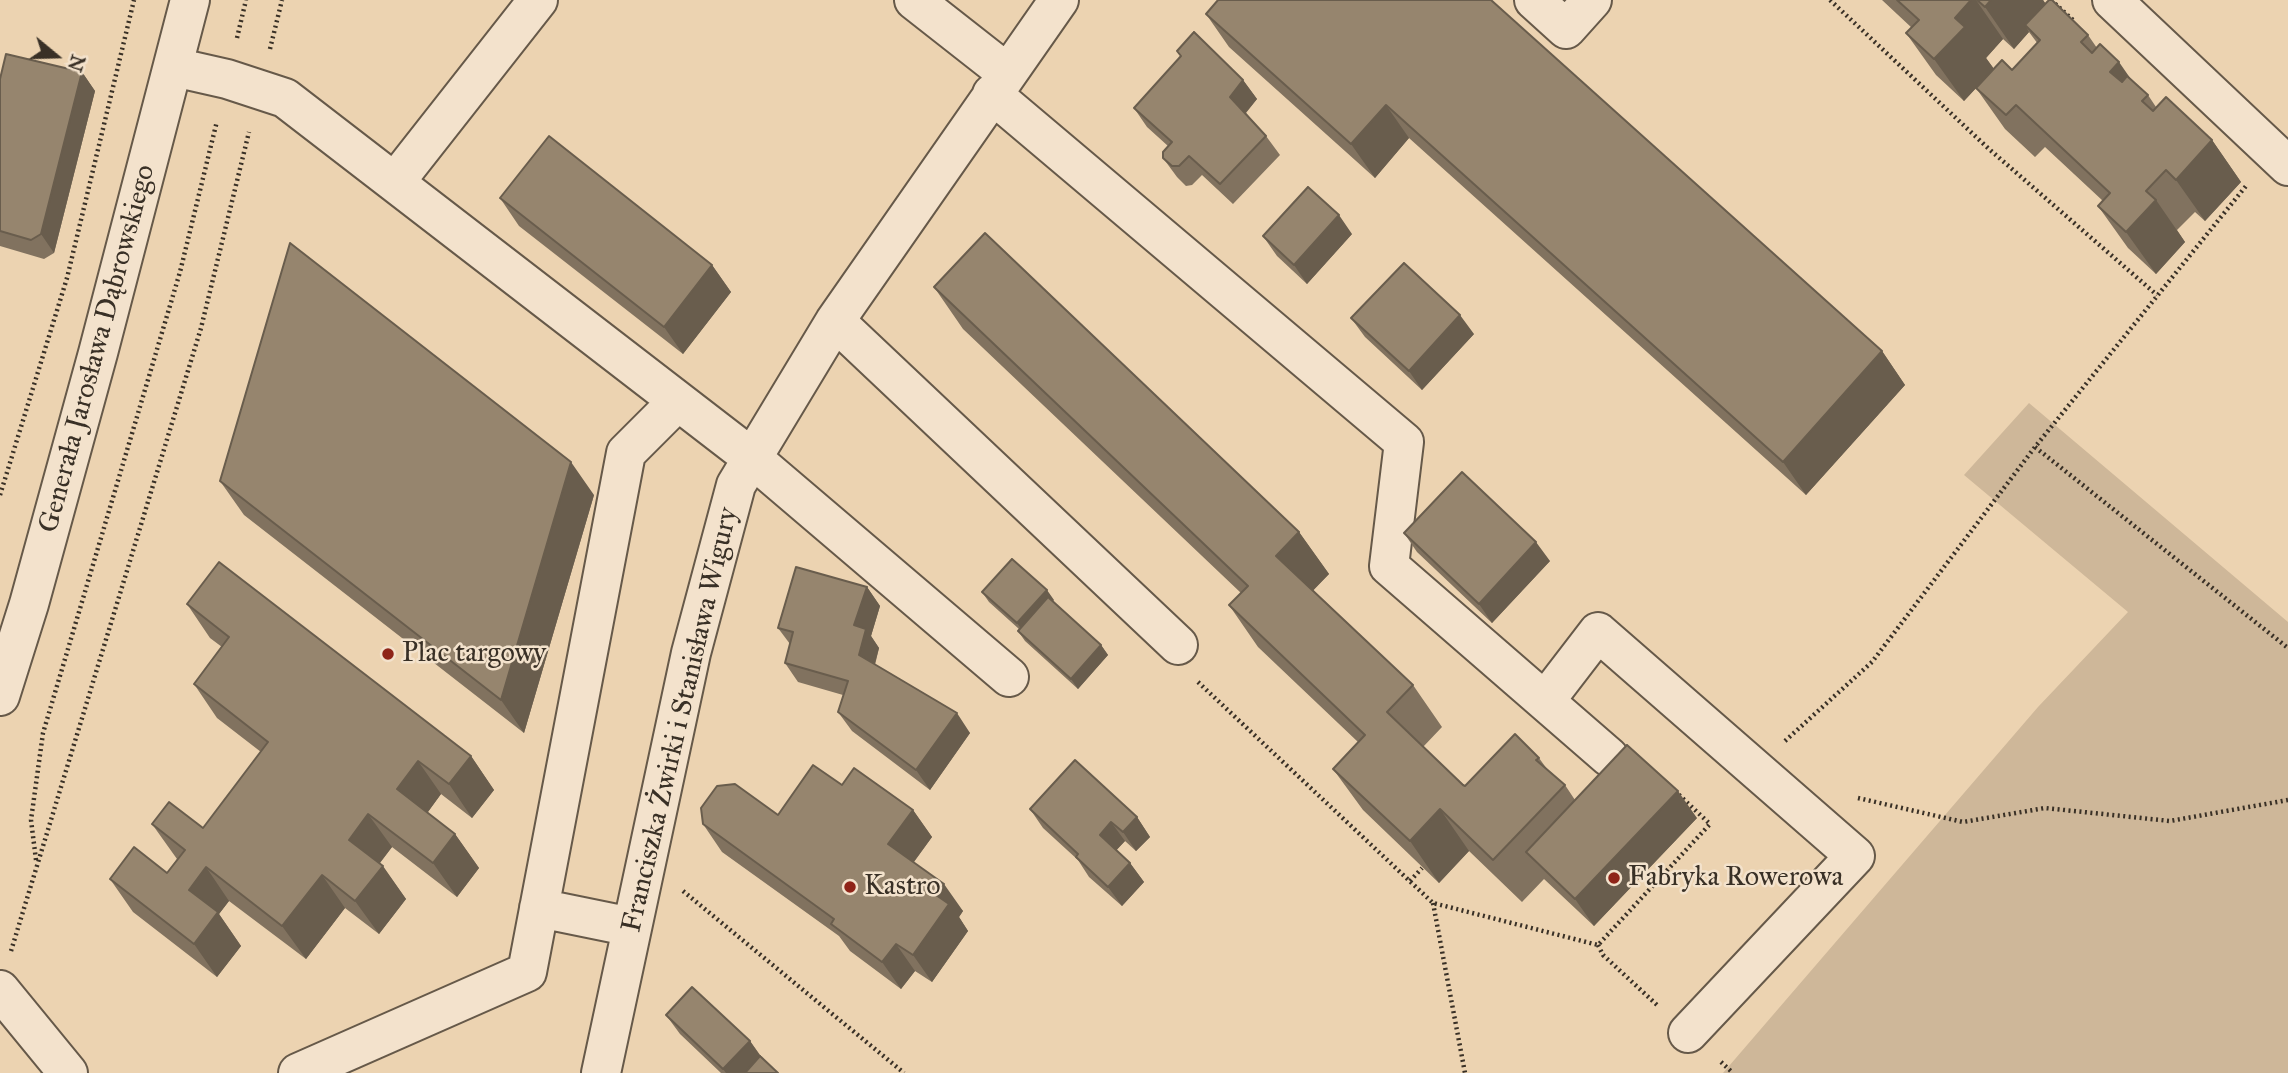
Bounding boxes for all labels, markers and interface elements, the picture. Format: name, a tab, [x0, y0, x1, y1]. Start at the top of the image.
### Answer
north arrow	[21, 21, 91, 91]
text: N	[63, 52, 90, 74]
street label: Generała Jarosława Dąbrowskiego	[33, 161, 163, 537]
street label: Franciszka Żwirki i Stanisława Wigury	[616, 504, 746, 936]
place label: Plac targowy	[402, 637, 546, 671]
marker: Plac targowy	[380, 646, 396, 662]
place label: Fabryka Rowerowa	[1628, 861, 1843, 895]
place label: Kastro	[864, 870, 940, 904]
marker: Fabryka Rowerowa	[1606, 870, 1622, 886]
marker: Kastro	[842, 879, 858, 895]

